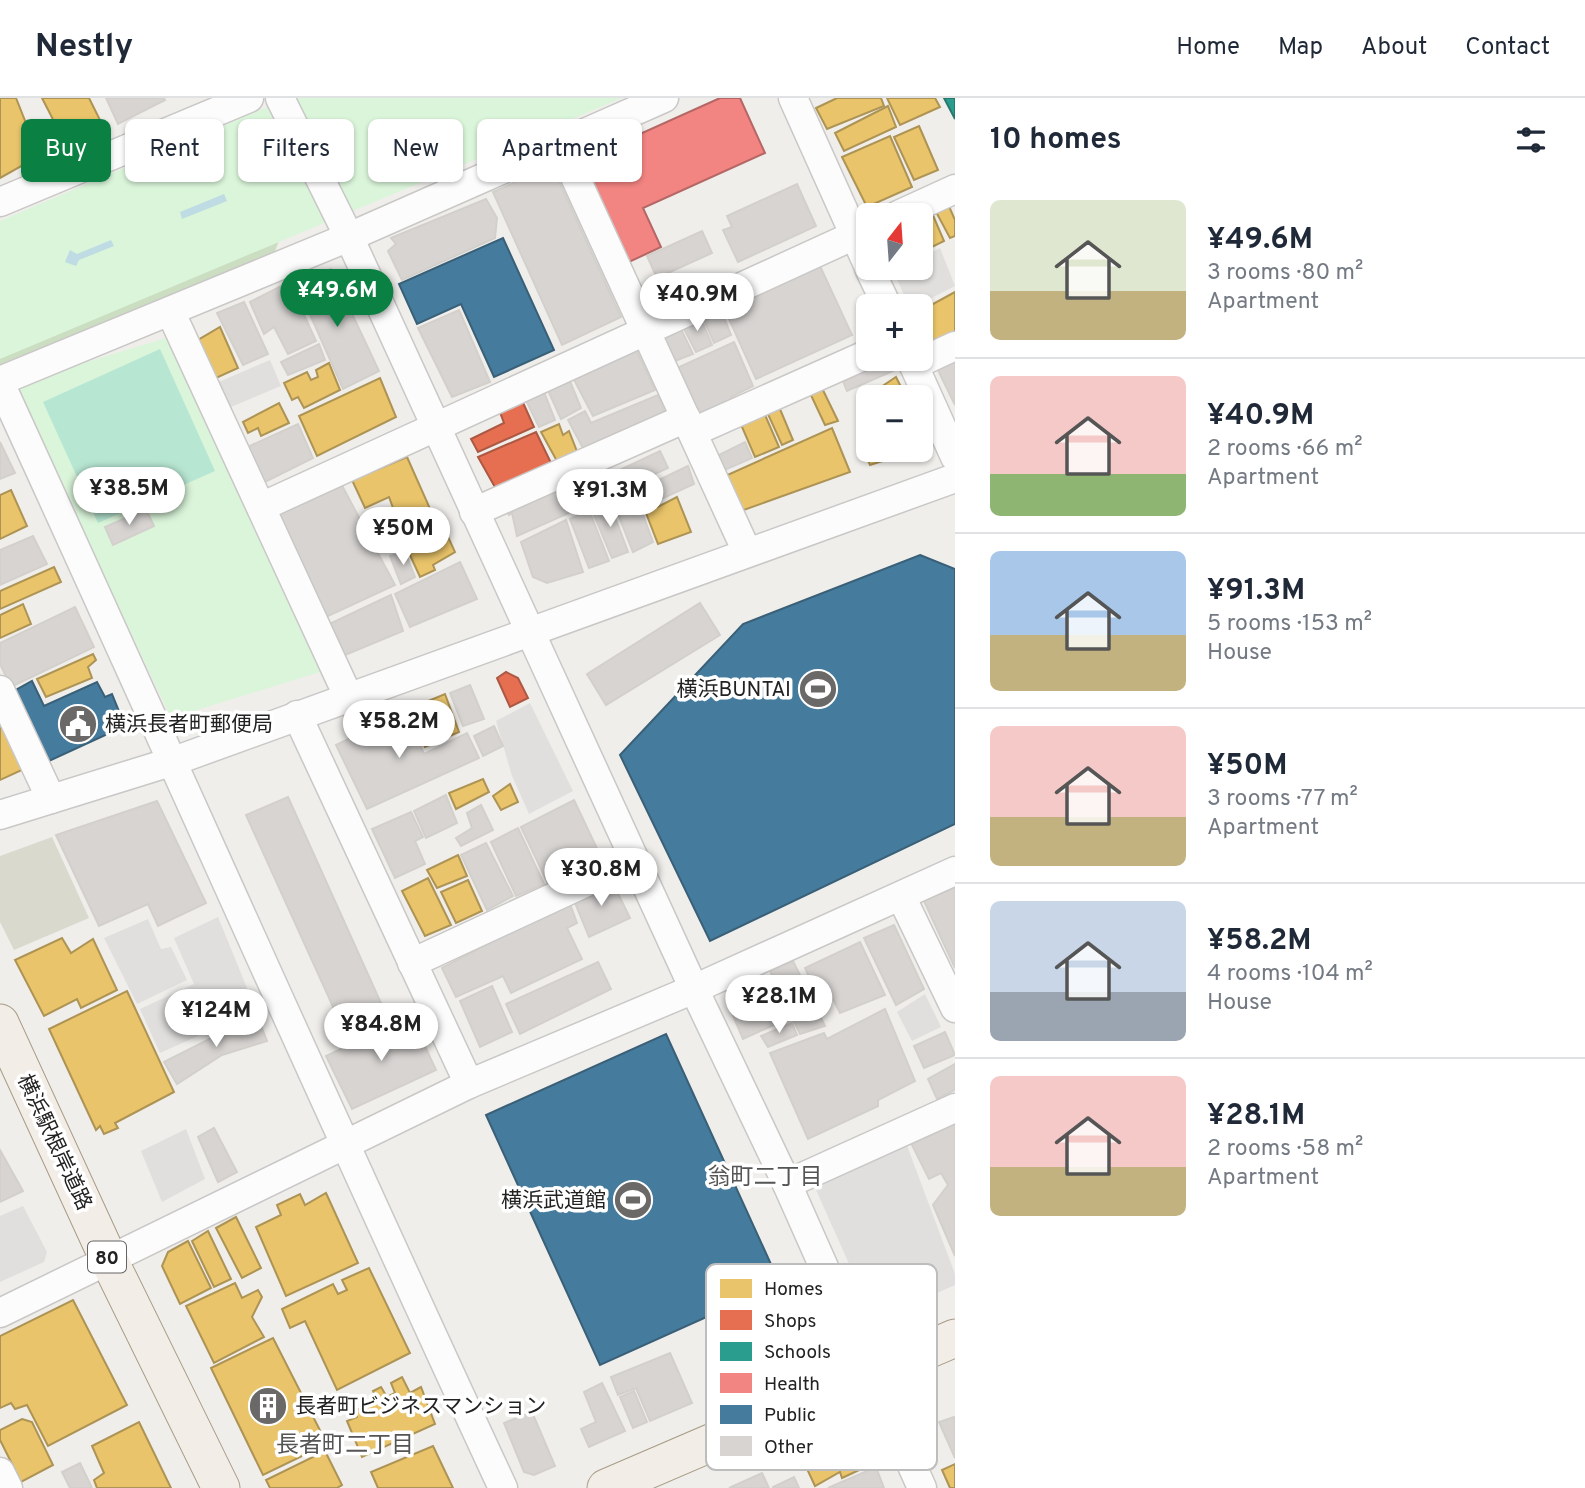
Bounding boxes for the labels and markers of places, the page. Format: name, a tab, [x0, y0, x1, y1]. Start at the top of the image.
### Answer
pin: ¥49.6M	[280, 270, 394, 329]
pin: ¥40.9M	[640, 274, 754, 333]
pin: ¥38.5M	[72, 468, 186, 527]
pin: ¥91.3M	[553, 470, 667, 529]
pin: ¥50M	[362, 508, 444, 567]
sports icon: 横浜BUNTAI	[797, 668, 839, 710]
place label: 横浜BUNTAI	[677, 677, 791, 704]
pin: ¥58.2M	[342, 700, 456, 760]
public building icon: 横浜長者町郵便局	[57, 703, 99, 745]
place label: 横浜長者町郵便局	[105, 712, 273, 739]
pin: ¥30.8M	[544, 848, 658, 908]
pin: ¥28.1M	[722, 976, 836, 1035]
pin: ¥124M	[167, 990, 265, 1049]
pin: ¥84.8M	[324, 1004, 438, 1063]
sports icon: 横浜武道館	[612, 1179, 654, 1221]
place label: 横浜武道館	[501, 1188, 606, 1215]
building icon: 長者町ビジネスマンション	[247, 1385, 289, 1427]
place label: 長者町ビジネスマンション	[295, 1394, 546, 1421]

